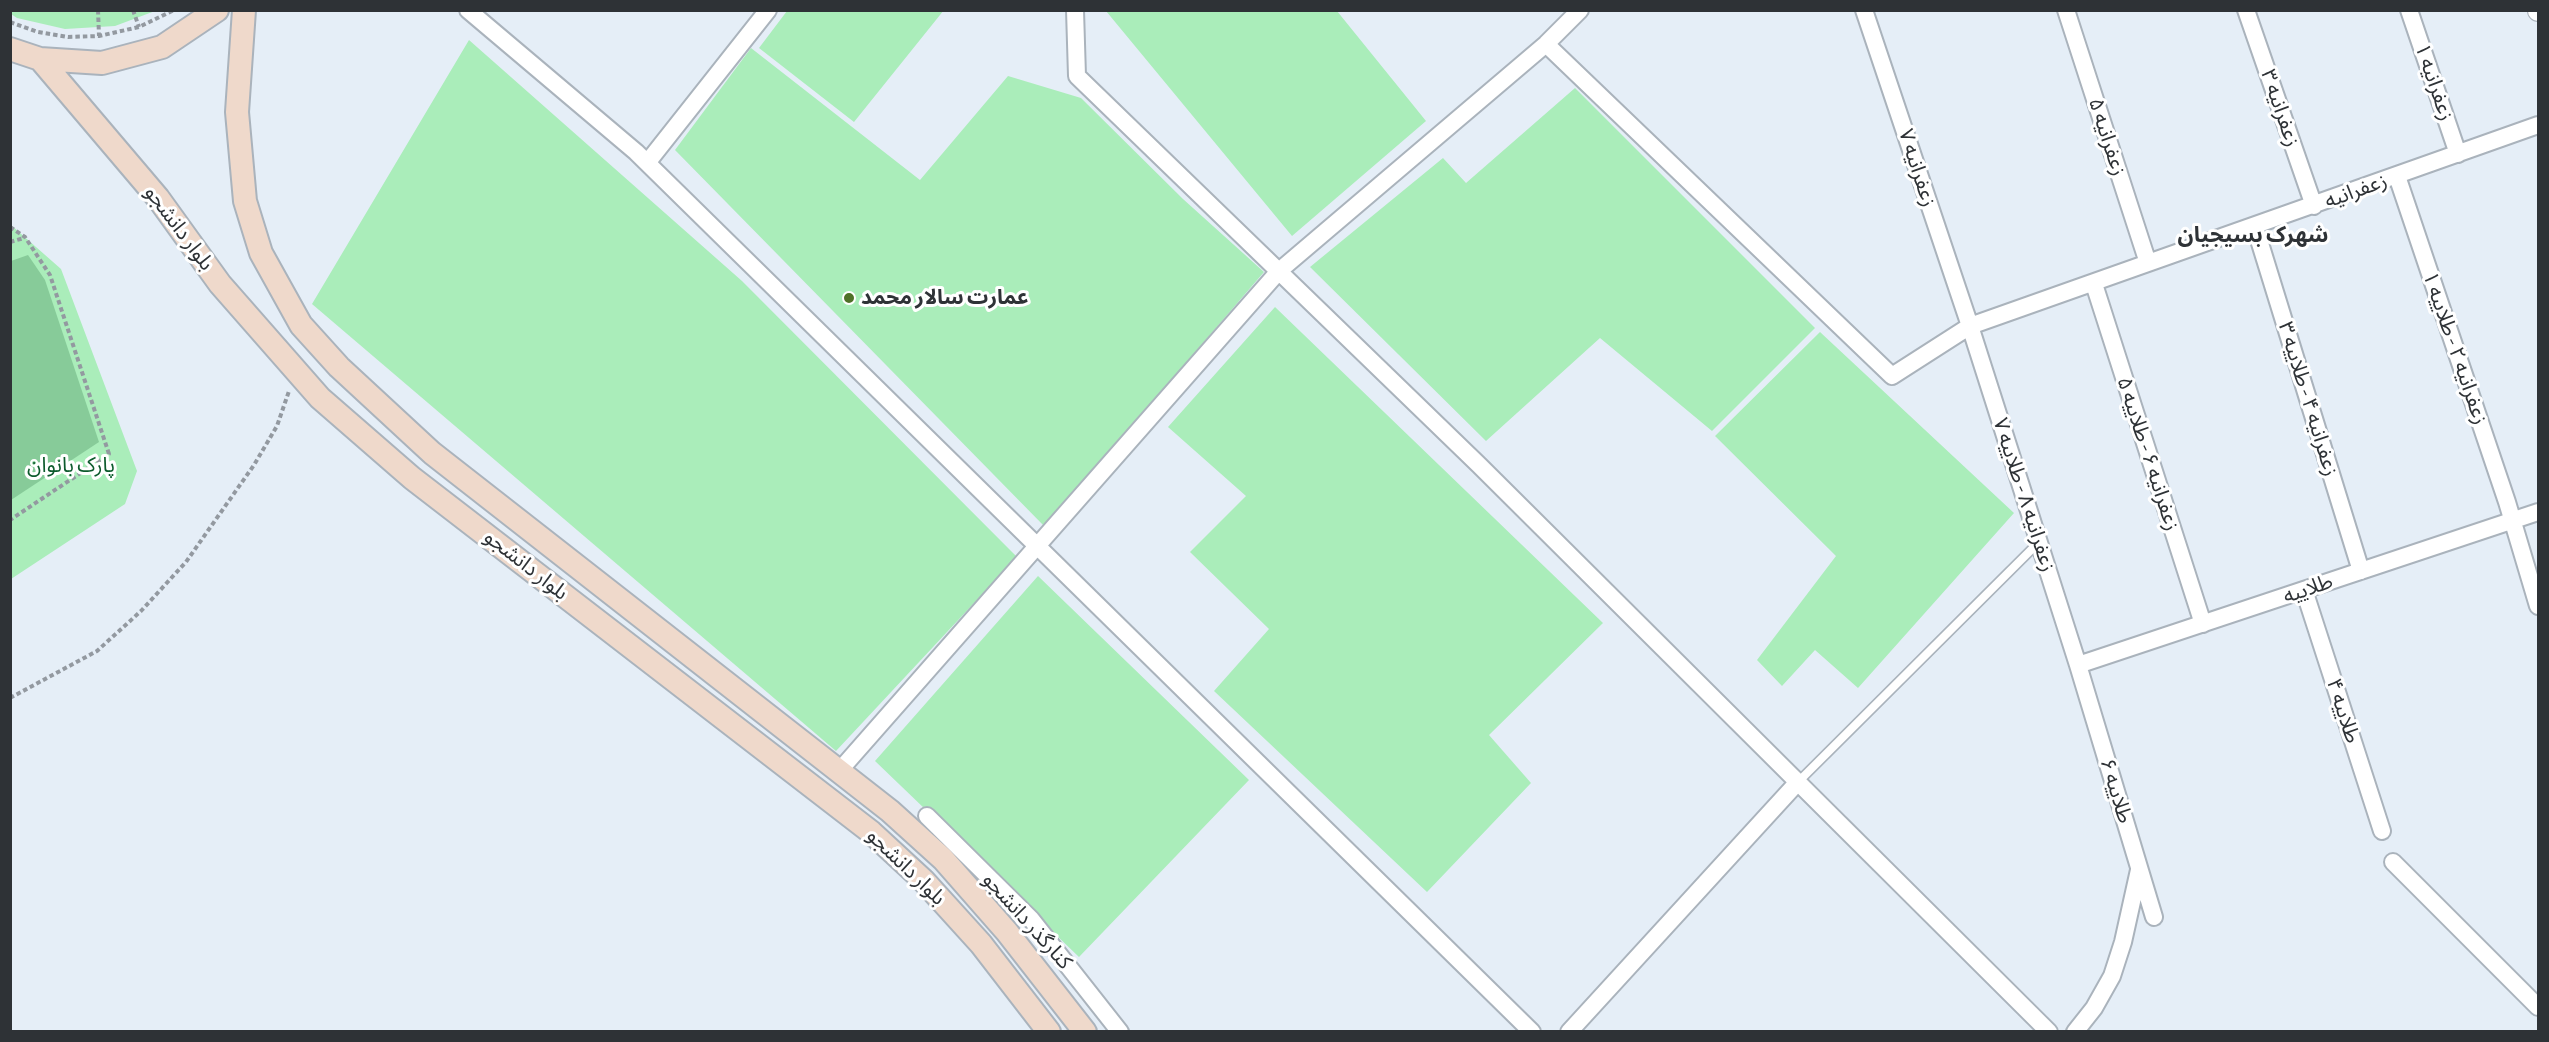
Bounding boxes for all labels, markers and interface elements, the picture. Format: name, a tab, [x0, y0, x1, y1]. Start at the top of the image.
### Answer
street label: زعفرانیه ۱	[2409, 40, 2459, 124]
street label: زعفرانیه ۳	[2255, 66, 2305, 150]
street label: زعفرانیه ۵	[2083, 95, 2131, 179]
street label: زعفرانیه ۷	[1893, 126, 1941, 210]
street label: زعفرانیه	[2321, 168, 2391, 214]
street label: بلوار دانشجو	[139, 181, 219, 275]
district label: شهرک بسیجیان	[2178, 222, 2328, 248]
street label: زعفرانیه ۲ - طلاییه ۱	[2417, 268, 2493, 428]
place label: عمارت سالار محمد	[861, 285, 1028, 311]
marker: عمارت سالار محمد	[842, 291, 856, 305]
street label: زعفرانیه ۴ - طلاییه ۳	[2273, 319, 2343, 479]
street label: زعفرانیه ۶ - طلاییه ۵	[2111, 374, 2185, 534]
street label: زعفرانیه ۸ - طلاییه ۷	[1987, 415, 2061, 575]
park label: پارک بانوان	[27, 453, 115, 479]
street label: بلوار دانشجو	[479, 524, 573, 606]
street label: طلاییه	[2280, 569, 2336, 609]
street label: طلاییه ۴	[2321, 675, 2365, 747]
street label: طلاییه ۶	[2094, 755, 2138, 827]
street label: بلوار دانشجو	[861, 823, 951, 911]
street label: کنارگذر دانشجو	[977, 867, 1077, 975]

